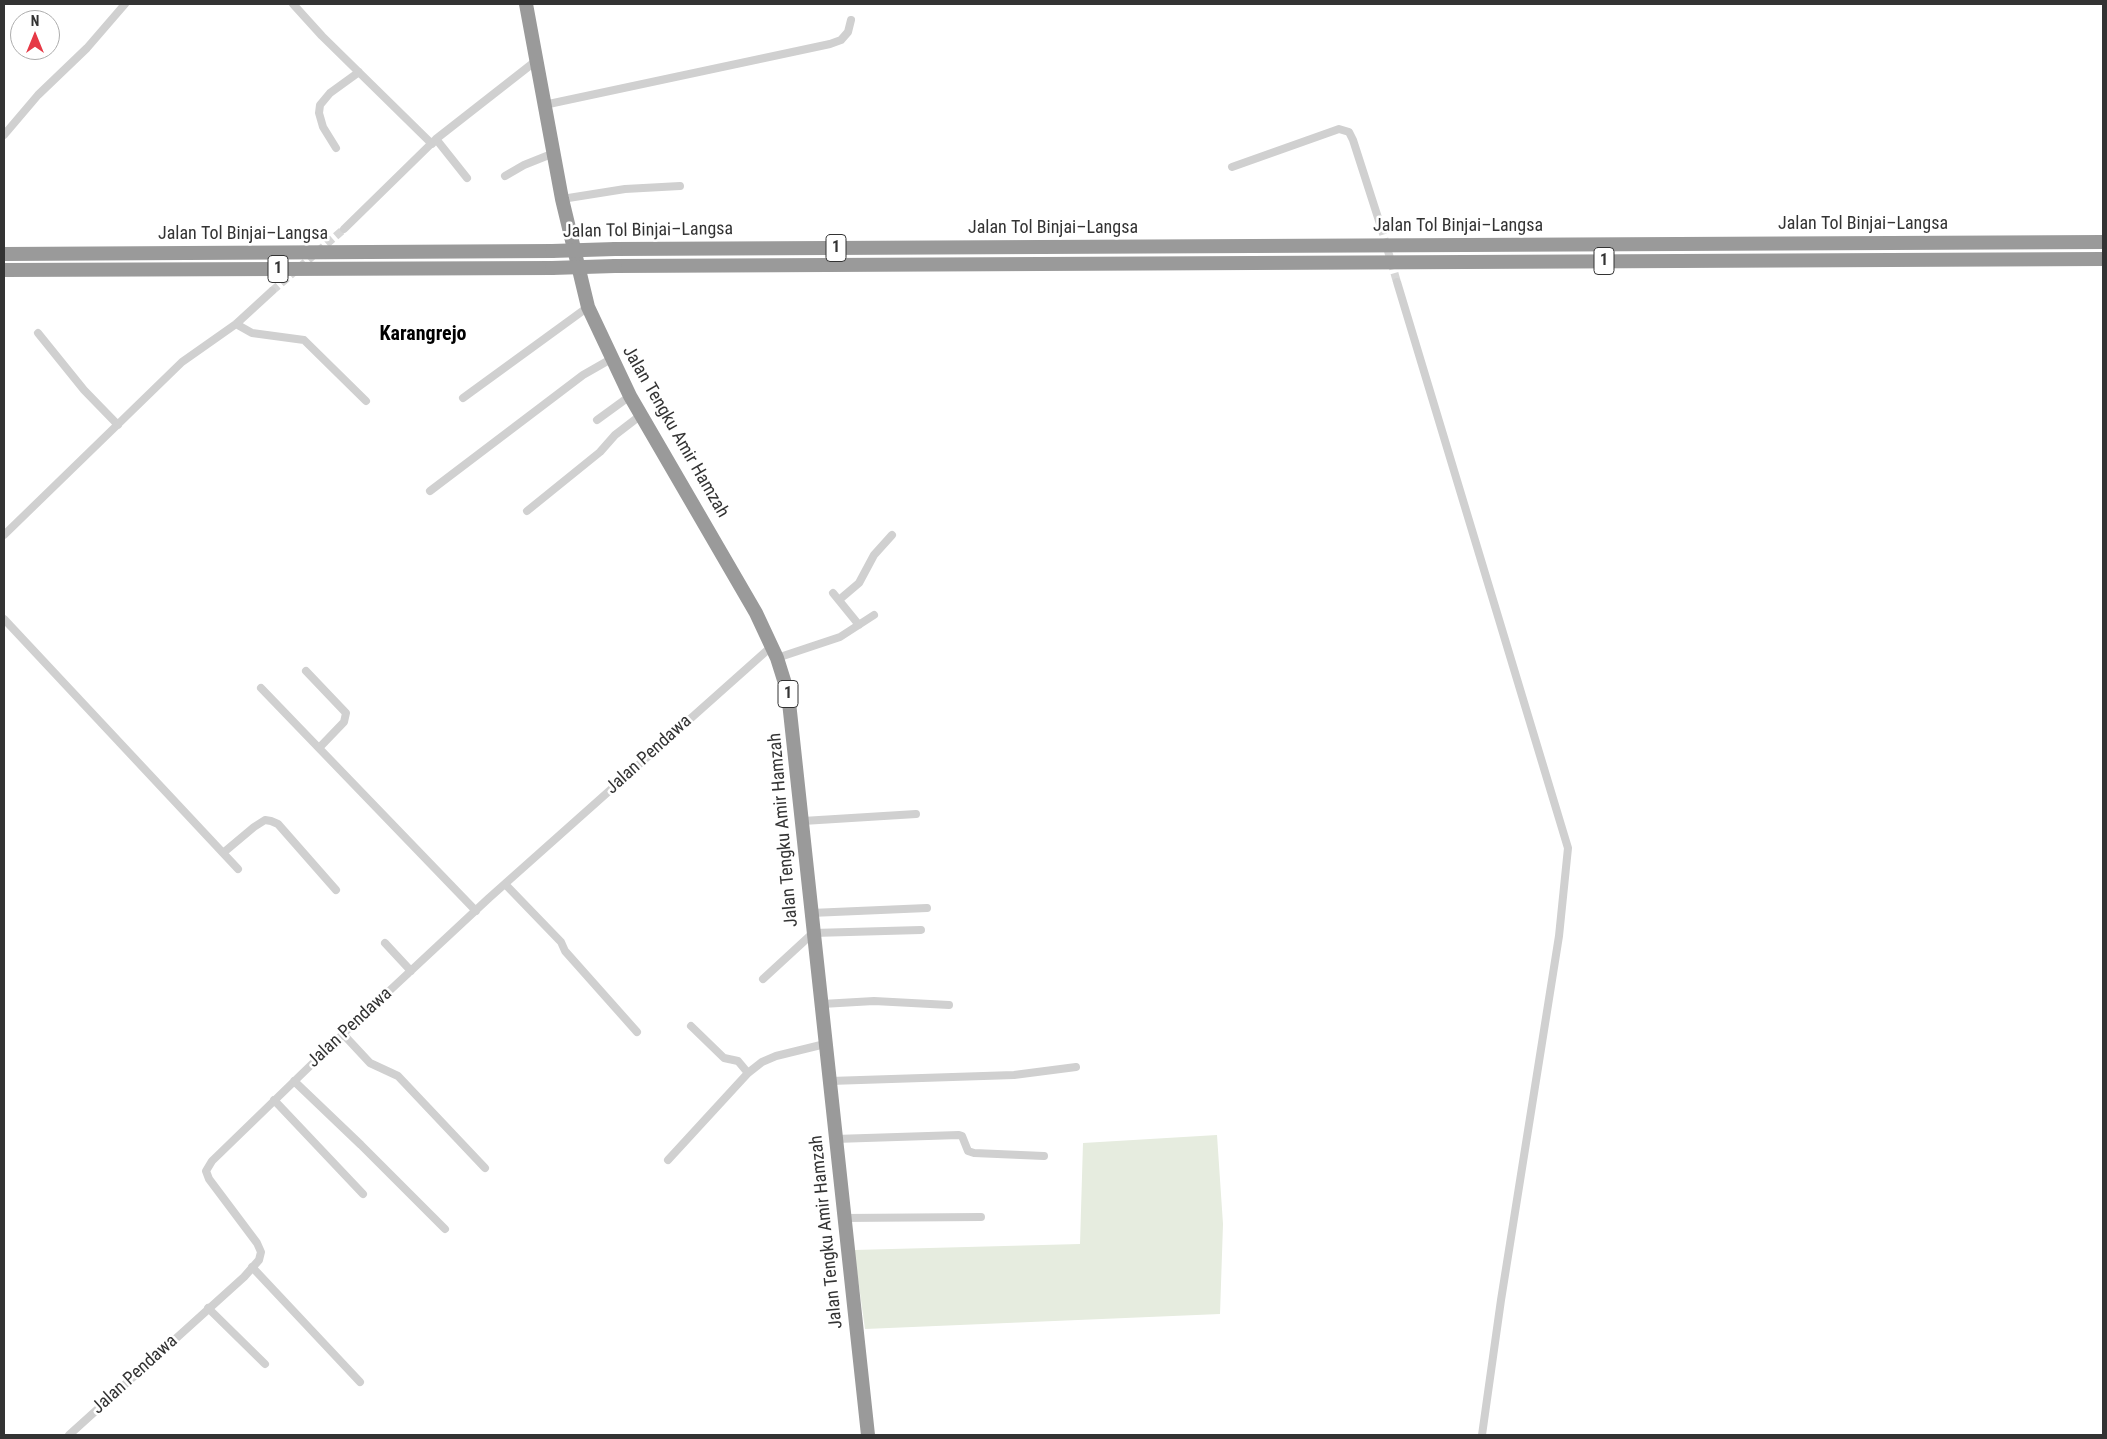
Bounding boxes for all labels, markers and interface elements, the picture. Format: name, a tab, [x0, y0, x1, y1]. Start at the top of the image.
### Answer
north arrow	[10, 10, 60, 60]
text: N	[31, 13, 39, 29]
street label: Jalan Tol Binjai–Langsa	[1778, 213, 1948, 235]
street label: Jalan Tol Binjai–Langsa	[1373, 215, 1543, 237]
street label: Jalan Tol Binjai–Langsa	[968, 217, 1138, 239]
street label: Jalan Tol Binjai–Langsa	[563, 219, 733, 243]
street label: Jalan Tol Binjai–Langsa	[158, 223, 328, 245]
road number: 1	[826, 234, 846, 262]
road number: 1	[1594, 248, 1614, 274]
road number: 1	[268, 255, 288, 282]
district label: Karangrejo	[379, 323, 467, 347]
street label: Jalan Tengku Amir Hamzah	[617, 342, 733, 522]
road number: 1	[778, 681, 798, 708]
street label: Jalan Pendawa	[602, 711, 696, 799]
street label: Jalan Tengku Amir Hamzah	[765, 732, 803, 928]
street label: Jalan Pendawa	[303, 983, 397, 1073]
street label: Jalan Tengku Amir Hamzah	[806, 1134, 848, 1330]
street label: Jalan Pendawa	[88, 1331, 182, 1419]

